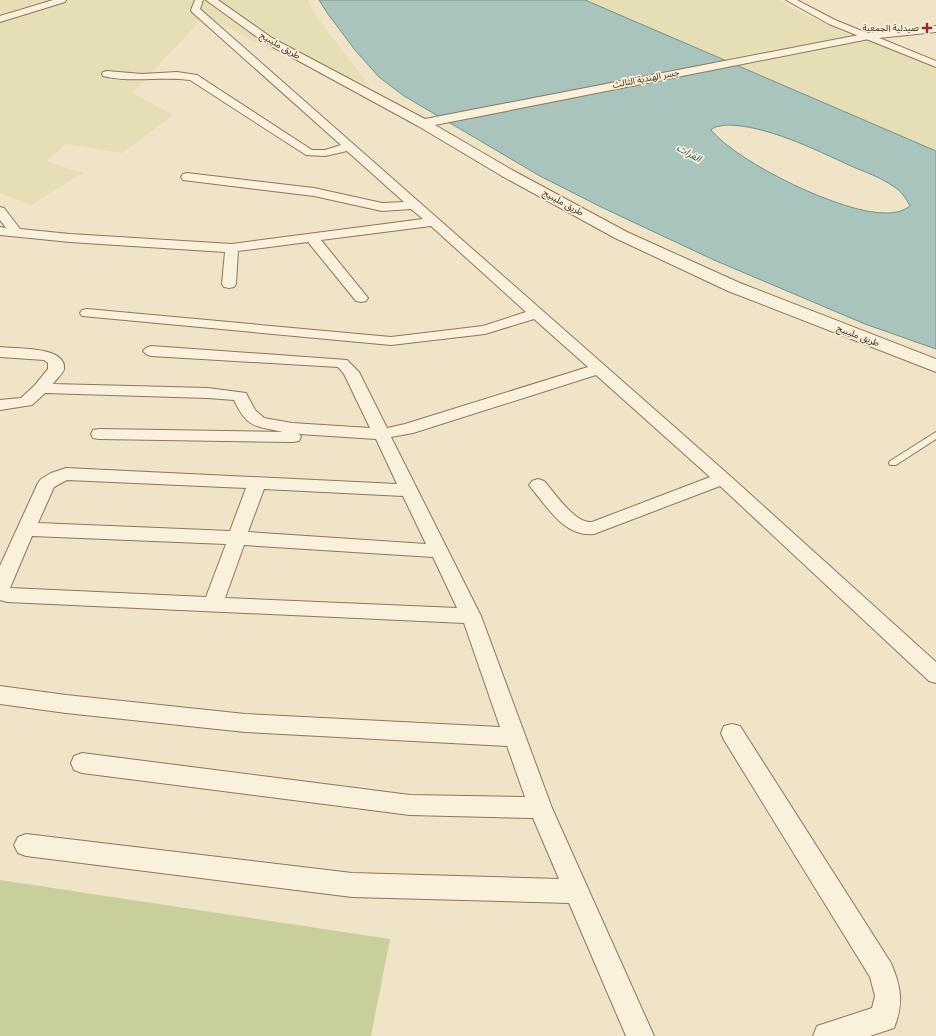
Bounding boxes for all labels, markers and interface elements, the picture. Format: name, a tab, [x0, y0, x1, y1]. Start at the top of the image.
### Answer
place label: صيدلية الجمعية	[862, 19, 919, 38]
marker: صيدلية الجمعية	[922, 23, 932, 33]
street label: طريق مليبيج	[256, 27, 304, 65]
street label: جسر الهندية الثالث	[611, 63, 681, 95]
water label: الفرات	[673, 137, 707, 169]
street label: طريق مليبيج	[539, 184, 587, 222]
street label: طريق مليبيج	[834, 319, 882, 353]

